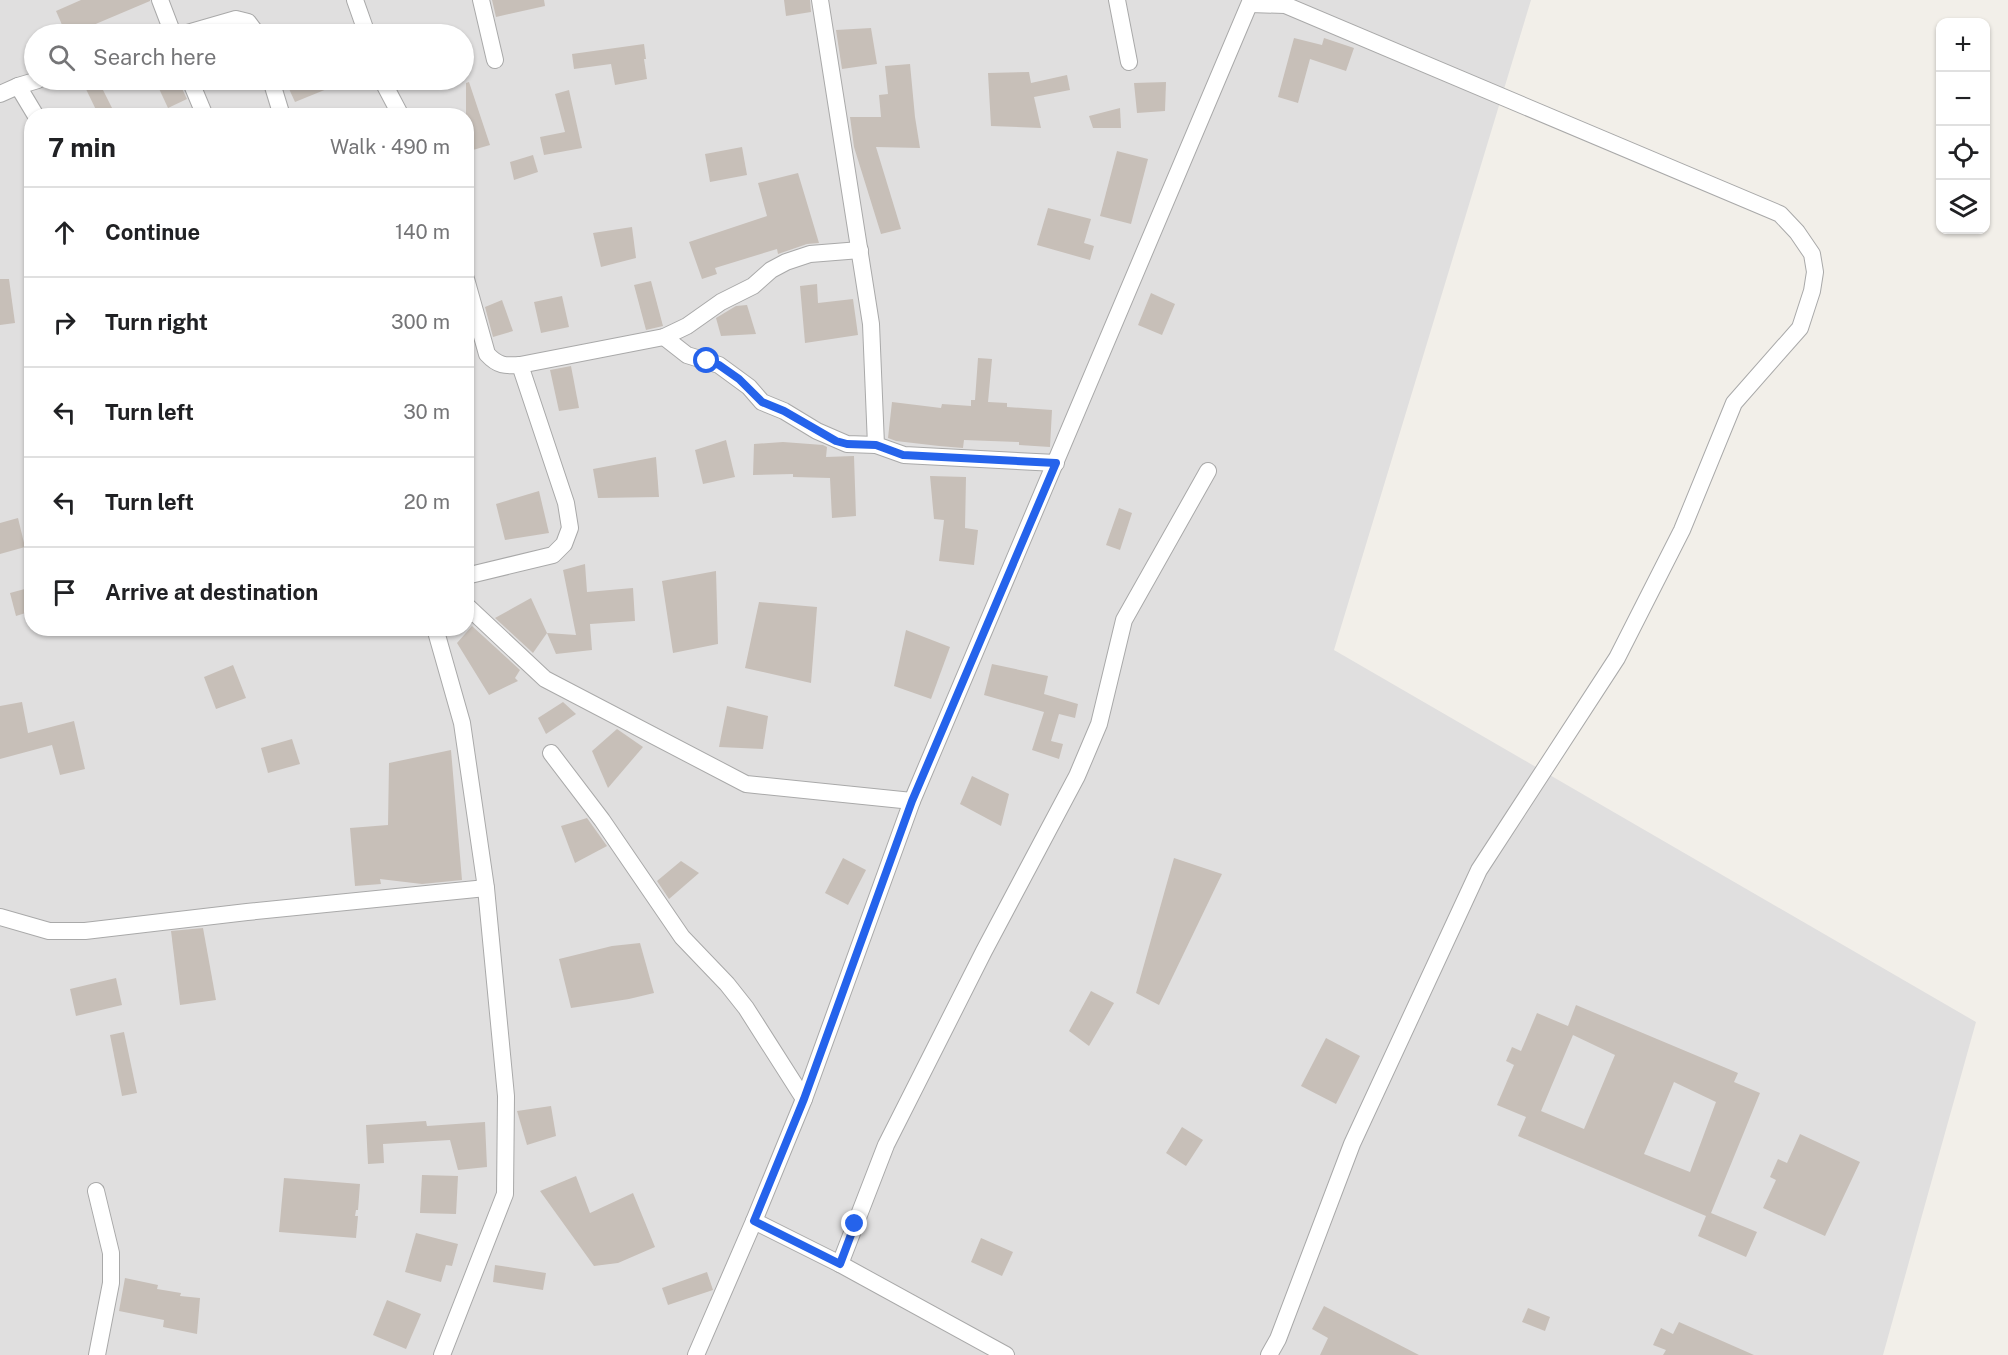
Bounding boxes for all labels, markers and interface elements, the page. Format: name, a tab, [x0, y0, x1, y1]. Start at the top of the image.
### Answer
map controls	[1936, 18, 1990, 234]
button: +	[1936, 18, 1990, 72]
search box	[24, 24, 474, 90]
icon: search	[45, 41, 78, 74]
text: Search here	[93, 44, 217, 70]
button: −	[1936, 72, 1990, 126]
button: locate	[1936, 126, 1990, 180]
text: 7 min	[48, 132, 116, 163]
text: Walk · 490 m	[330, 135, 450, 159]
button: layers	[1936, 180, 1990, 234]
icon: ahead	[48, 216, 81, 249]
text: Continue	[105, 219, 200, 245]
text: 140 m	[395, 220, 450, 244]
icon: right	[48, 306, 81, 339]
text: Turn right	[105, 309, 208, 335]
text: 300 m	[391, 310, 450, 334]
route start	[693, 347, 719, 373]
icon: left	[48, 396, 81, 429]
text: Turn left	[105, 399, 194, 425]
text: 30 m	[403, 400, 450, 424]
icon: left	[48, 486, 81, 519]
text: Turn left	[105, 489, 194, 515]
text: 20 m	[404, 490, 450, 514]
icon: arrive	[48, 576, 81, 609]
text: Arrive at destination	[105, 579, 318, 605]
route end	[841, 1210, 867, 1236]

